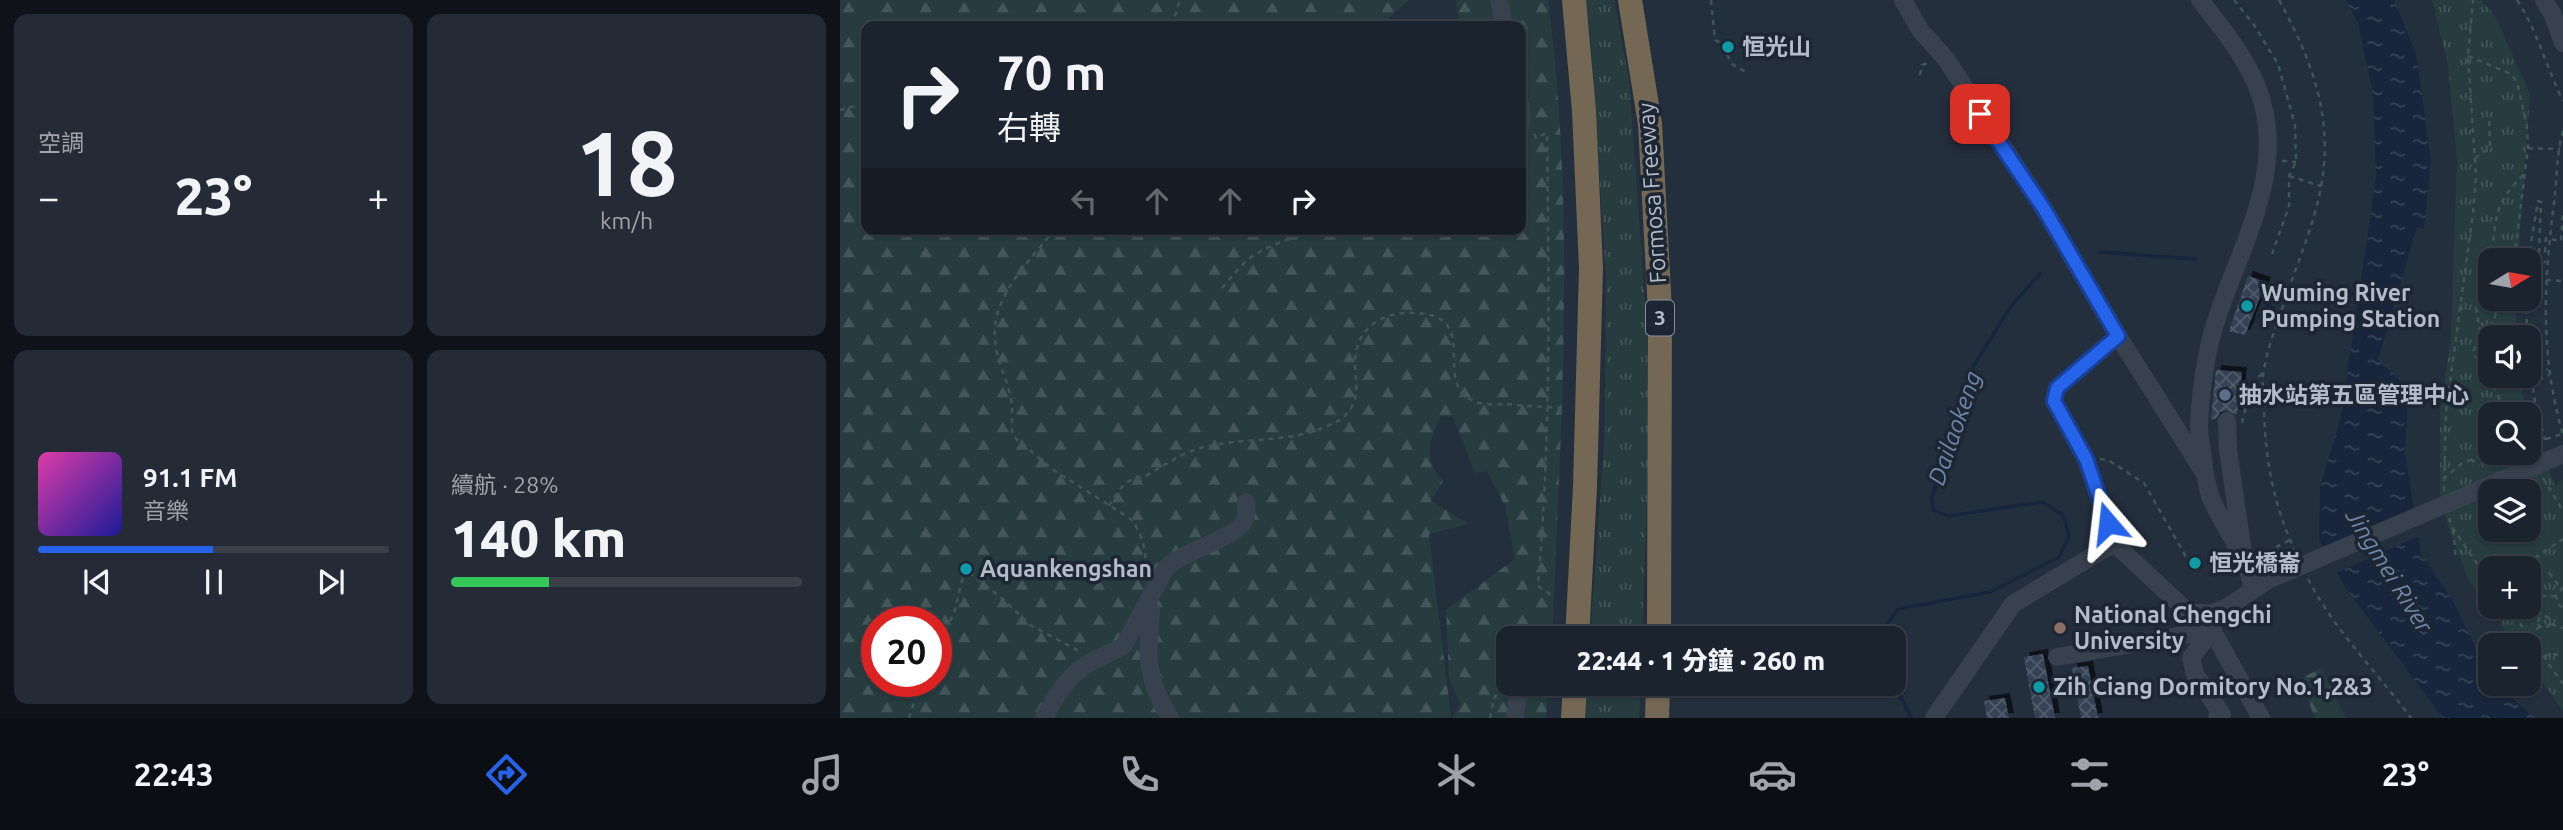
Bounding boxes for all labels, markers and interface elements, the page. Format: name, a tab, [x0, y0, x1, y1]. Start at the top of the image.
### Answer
place label: 恒光山	[1742, 34, 1811, 59]
marker: 恒光山	[1720, 39, 1736, 55]
text: 70 m	[997, 44, 1106, 99]
icon: right	[882, 49, 973, 140]
pin	[1950, 84, 2010, 144]
icon: arrive	[1961, 95, 1999, 133]
street label: Formosa Freeway	[1633, 102, 1670, 284]
text: 右轉	[997, 109, 1061, 145]
text: 18	[575, 111, 678, 213]
text: 空調	[38, 130, 84, 155]
text: 23°	[175, 167, 252, 225]
text: −	[38, 176, 59, 218]
text: +	[368, 176, 389, 218]
icon: left	[1065, 182, 1103, 220]
icon: ahead	[1138, 182, 1176, 220]
icon: ahead	[1211, 182, 1249, 220]
icon: right	[1284, 182, 1322, 220]
text: km/h	[600, 208, 653, 233]
north arrow	[2478, 248, 2541, 312]
map controls	[2478, 248, 2541, 696]
place label: Wuming River Pumping Station	[2261, 280, 2440, 331]
marker: Wuming River Pumping Station	[2239, 298, 2255, 314]
road number: 3	[1646, 300, 1674, 336]
button: sound	[2478, 325, 2541, 388]
water label: Dailaokeng	[1922, 367, 1987, 488]
place label: 抽水站第五區管理中心	[2239, 382, 2469, 407]
marker: 抽水站第五區管理中心	[2217, 387, 2233, 403]
button: search	[2478, 402, 2541, 465]
text: 91.1 FM	[143, 463, 237, 492]
text: 續航 · 28%	[451, 472, 558, 497]
button: layers	[2478, 479, 2541, 542]
position arrow	[2071, 486, 2145, 560]
text: 音樂	[143, 498, 189, 523]
water label: Jingmei River	[2340, 503, 2439, 638]
text: 140 km	[451, 509, 626, 567]
place label: 恒光橋崙	[2209, 550, 2301, 575]
marker: 恒光橋崙	[2187, 555, 2203, 571]
place label: Aquankengshan	[980, 556, 1152, 581]
button: +	[2478, 556, 2541, 619]
marker: Aquankengshan	[958, 561, 974, 577]
icon: previous	[78, 563, 116, 601]
icon: pause	[195, 563, 233, 601]
icon: next	[312, 563, 350, 601]
place label: National Chengchi University	[2074, 602, 2272, 653]
speed limit sign: 20	[861, 606, 952, 697]
marker: National Chengchi University	[2052, 620, 2068, 636]
button: −	[2478, 633, 2541, 696]
text: 22:44 · 1 分鐘 · 260 m	[1577, 646, 1825, 675]
place label: Zih Ciang Dormitory No.1,2&3	[2053, 674, 2372, 700]
marker: Zih Ciang Dormitory No.1,2&3	[2031, 679, 2047, 695]
icon: directions	[482, 750, 531, 799]
icon: music	[798, 750, 847, 799]
icon: phone	[1115, 750, 1164, 799]
icon: climate	[1432, 750, 1481, 799]
icon: car	[1748, 750, 1797, 799]
icon: filters	[2065, 750, 2114, 799]
text: 22:43	[134, 756, 214, 792]
text: 23°	[2382, 756, 2429, 792]

